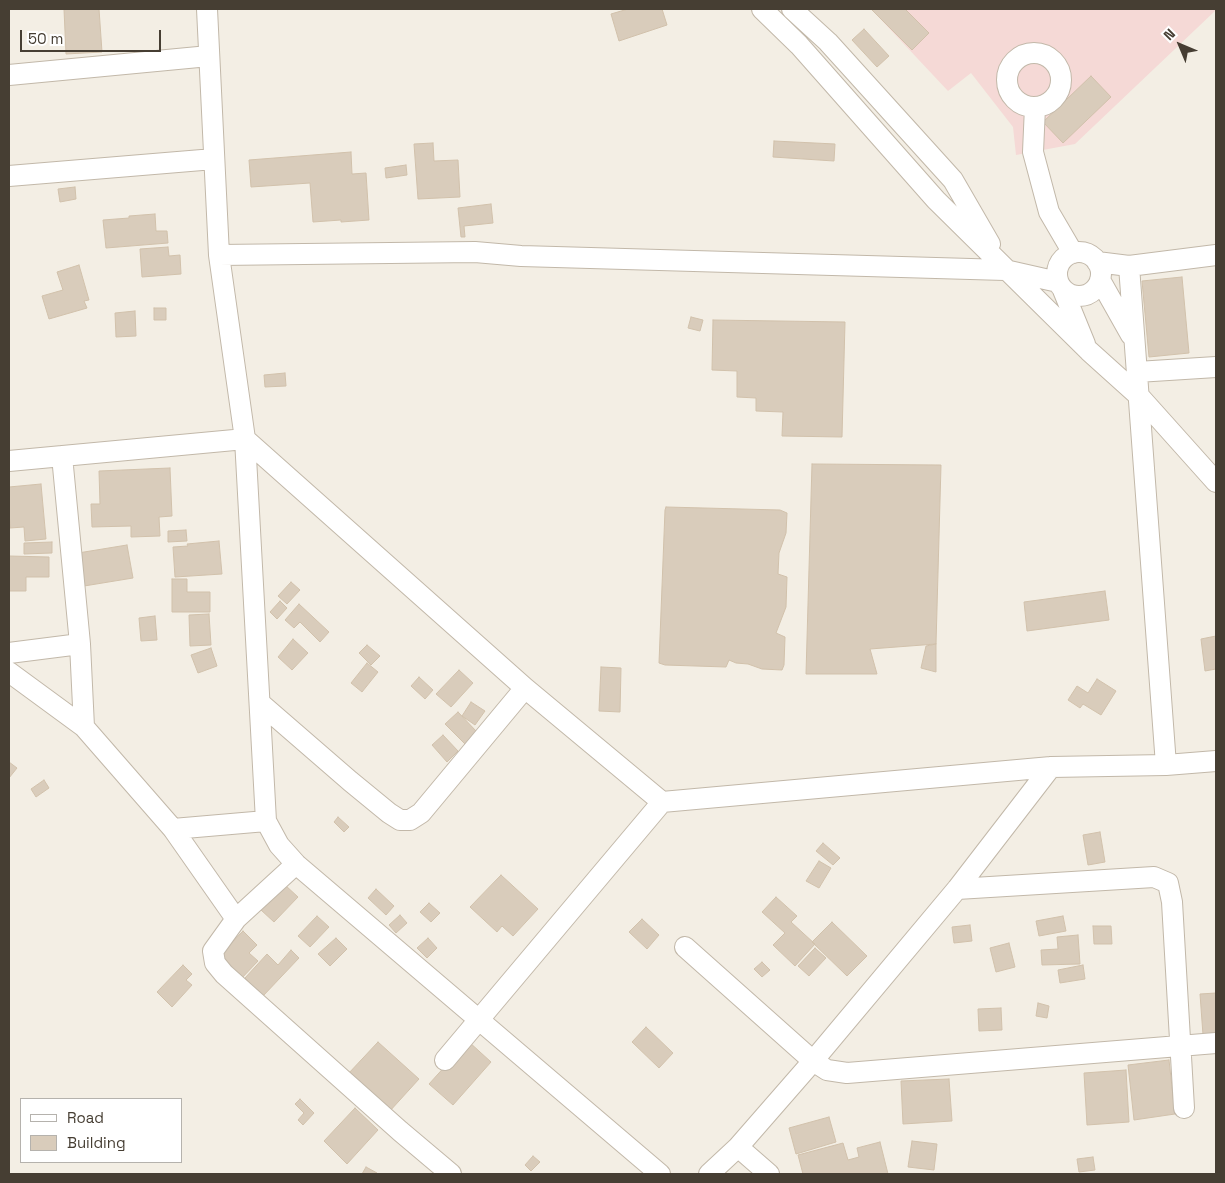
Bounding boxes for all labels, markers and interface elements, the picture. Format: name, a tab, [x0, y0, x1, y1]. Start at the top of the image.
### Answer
scale bar	[22, 20, 164, 52]
north arrow	[1155, 20, 1205, 70]
text: N	[1160, 25, 1179, 44]
text: 50 m	[28, 29, 63, 48]
legend	[20, 1098, 182, 1163]
text: Road	[67, 1108, 104, 1127]
text: Building	[67, 1133, 126, 1152]

